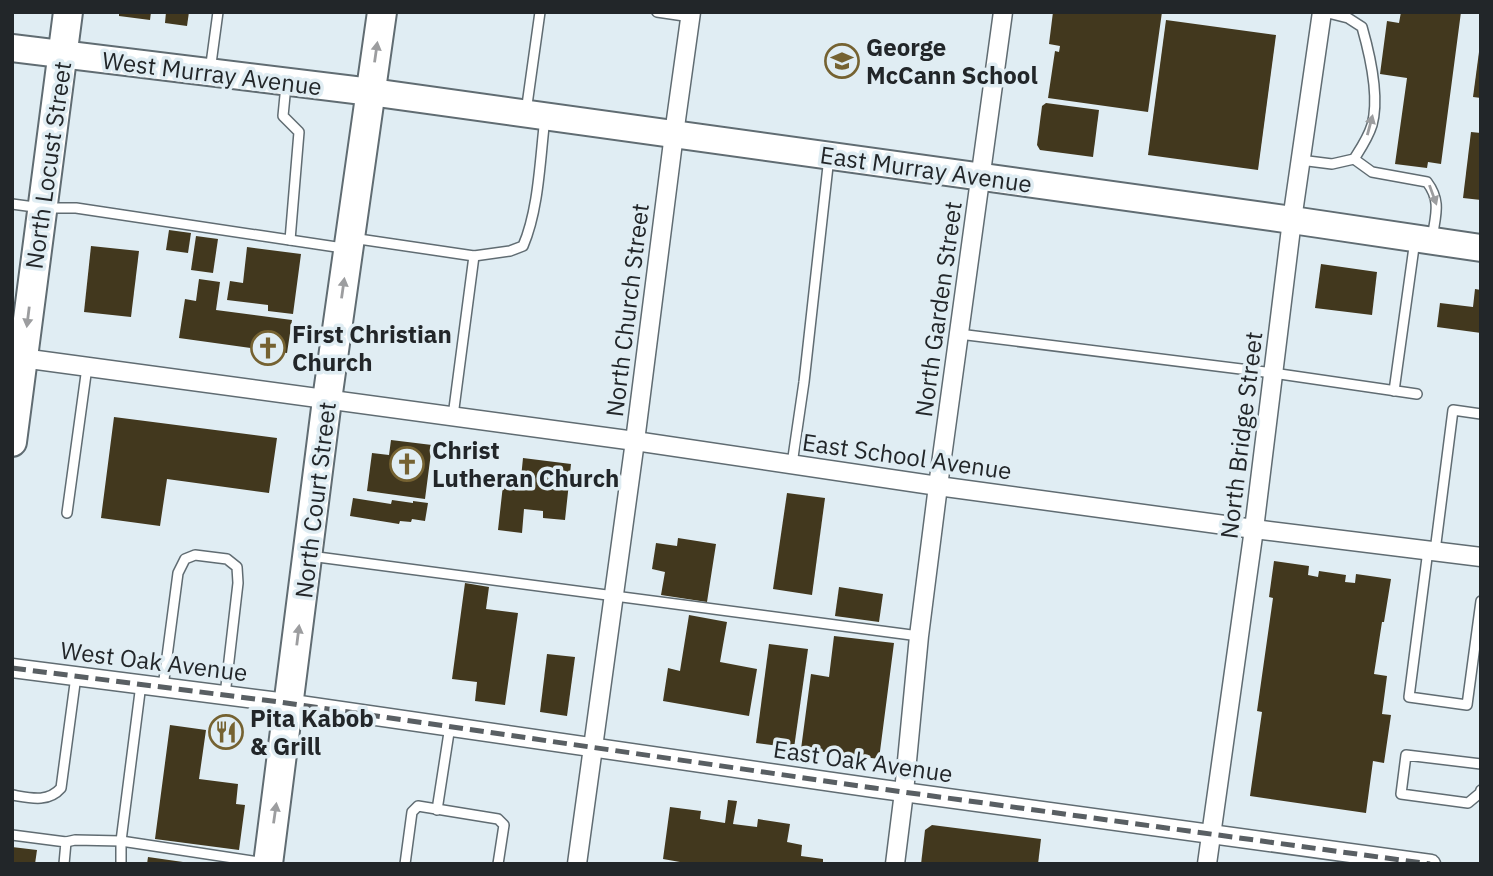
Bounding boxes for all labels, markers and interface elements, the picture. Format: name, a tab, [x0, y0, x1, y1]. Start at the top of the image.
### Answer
place label: George McCann School	[866, 31, 1038, 91]
one-way arrow	[371, 41, 382, 63]
school or university icon: George McCann School	[823, 42, 861, 80]
street label: West Murray Avenue	[100, 44, 324, 102]
street label: North Locust Street	[18, 59, 78, 271]
one-way arrow	[1365, 114, 1376, 136]
street label: East Murray Avenue	[818, 138, 1034, 200]
one-way arrow	[1428, 185, 1439, 206]
street label: North Garden Street	[907, 199, 969, 419]
street label: North Church Street	[598, 201, 656, 419]
one-way arrow	[338, 277, 349, 299]
one-way arrow	[22, 306, 33, 328]
place label: First Christian Church	[292, 318, 452, 378]
church icon: First Christian Church	[249, 329, 287, 367]
street label: North Bridge Street	[1212, 330, 1270, 540]
street label: North Court Street	[287, 400, 343, 600]
street label: East School Avenue	[800, 425, 1014, 487]
place label: Christ Lutheran Church	[432, 434, 619, 494]
church icon: Christ Lutheran Church	[388, 445, 426, 483]
one-way arrow	[292, 624, 303, 646]
street label: West Oak Avenue	[59, 634, 249, 688]
place label: Pita Kabob & Grill	[250, 702, 374, 762]
restaurant icon: Pita Kabob & Grill	[207, 713, 245, 751]
street label: East Oak Avenue	[771, 733, 955, 789]
one-way arrow	[270, 801, 281, 823]

